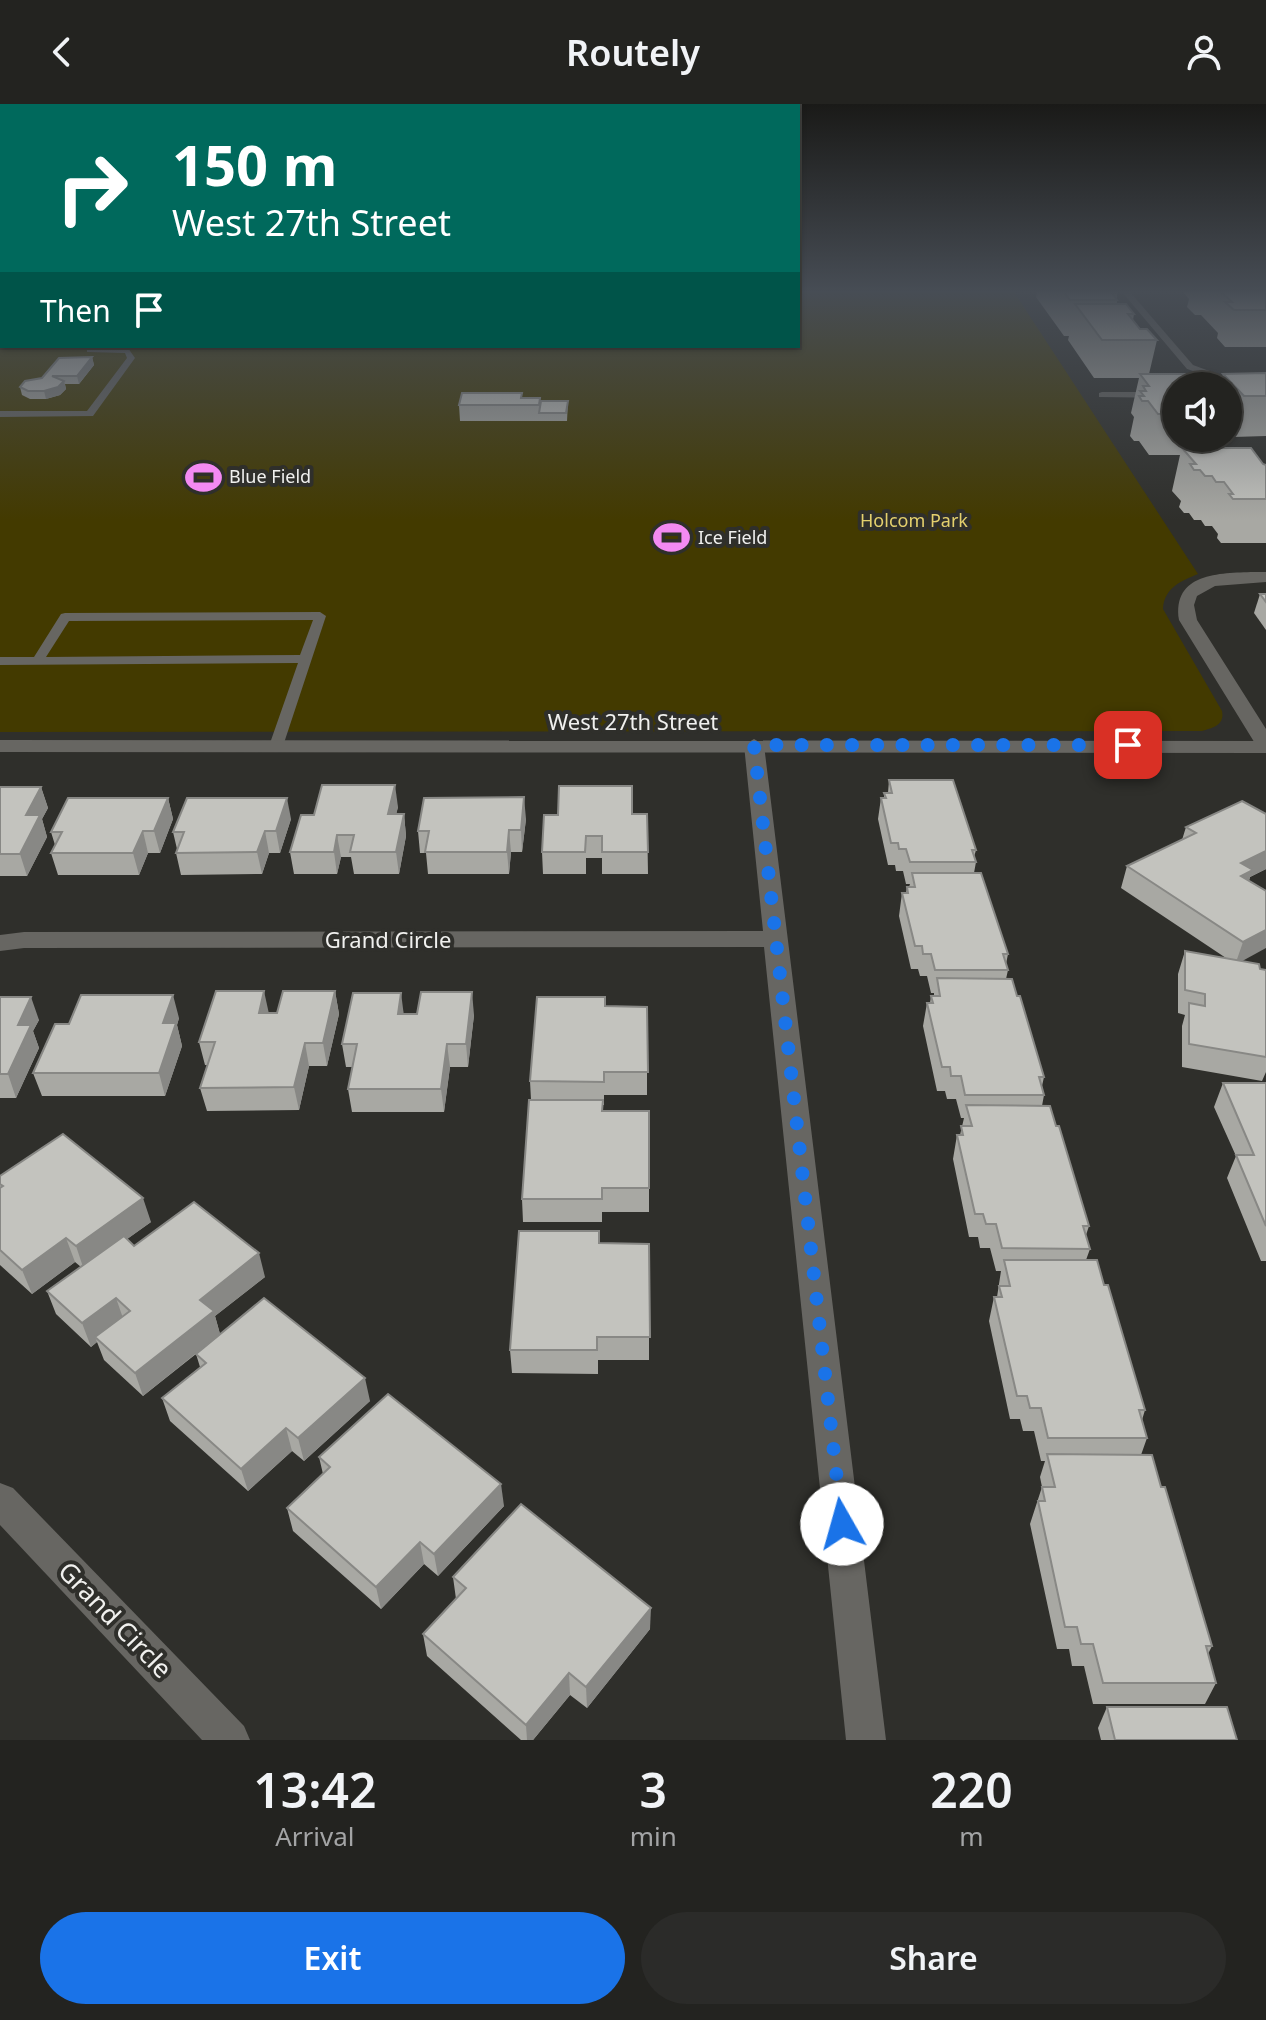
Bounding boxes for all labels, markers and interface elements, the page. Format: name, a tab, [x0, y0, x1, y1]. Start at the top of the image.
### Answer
text: Routely	[566, 28, 700, 77]
icon: back	[40, 30, 84, 74]
icon: person	[1182, 30, 1226, 74]
text: 150 m	[172, 126, 337, 202]
icon: right	[40, 136, 144, 240]
text: West 27th Street	[172, 198, 451, 247]
icon: arrive	[127, 288, 171, 332]
text: Then	[40, 290, 111, 331]
map controls	[1162, 372, 1242, 452]
button: sound	[1162, 372, 1242, 452]
sports icon: Blue Field	[184, 458, 222, 496]
place label: Blue Field	[229, 464, 311, 488]
park label: Holcom Park	[860, 508, 968, 532]
sports icon: Ice Field	[653, 519, 691, 557]
place label: Ice Field	[698, 525, 767, 549]
street label: West 27th Street	[548, 706, 718, 736]
pin	[1094, 711, 1162, 779]
icon: arrive	[1106, 723, 1150, 767]
street label: Grand Circle	[325, 924, 451, 954]
position arrow	[800, 1482, 884, 1566]
street label: Grand Circle	[51, 1553, 181, 1686]
text: 13:42	[253, 1757, 376, 1822]
text: 3	[640, 1757, 667, 1822]
text: 220	[930, 1757, 1013, 1822]
text: Arrival	[275, 1818, 355, 1854]
text: min	[630, 1818, 677, 1854]
text: m	[959, 1818, 984, 1854]
button: Exit	[40, 1912, 625, 2004]
button: Share	[641, 1912, 1226, 2004]

